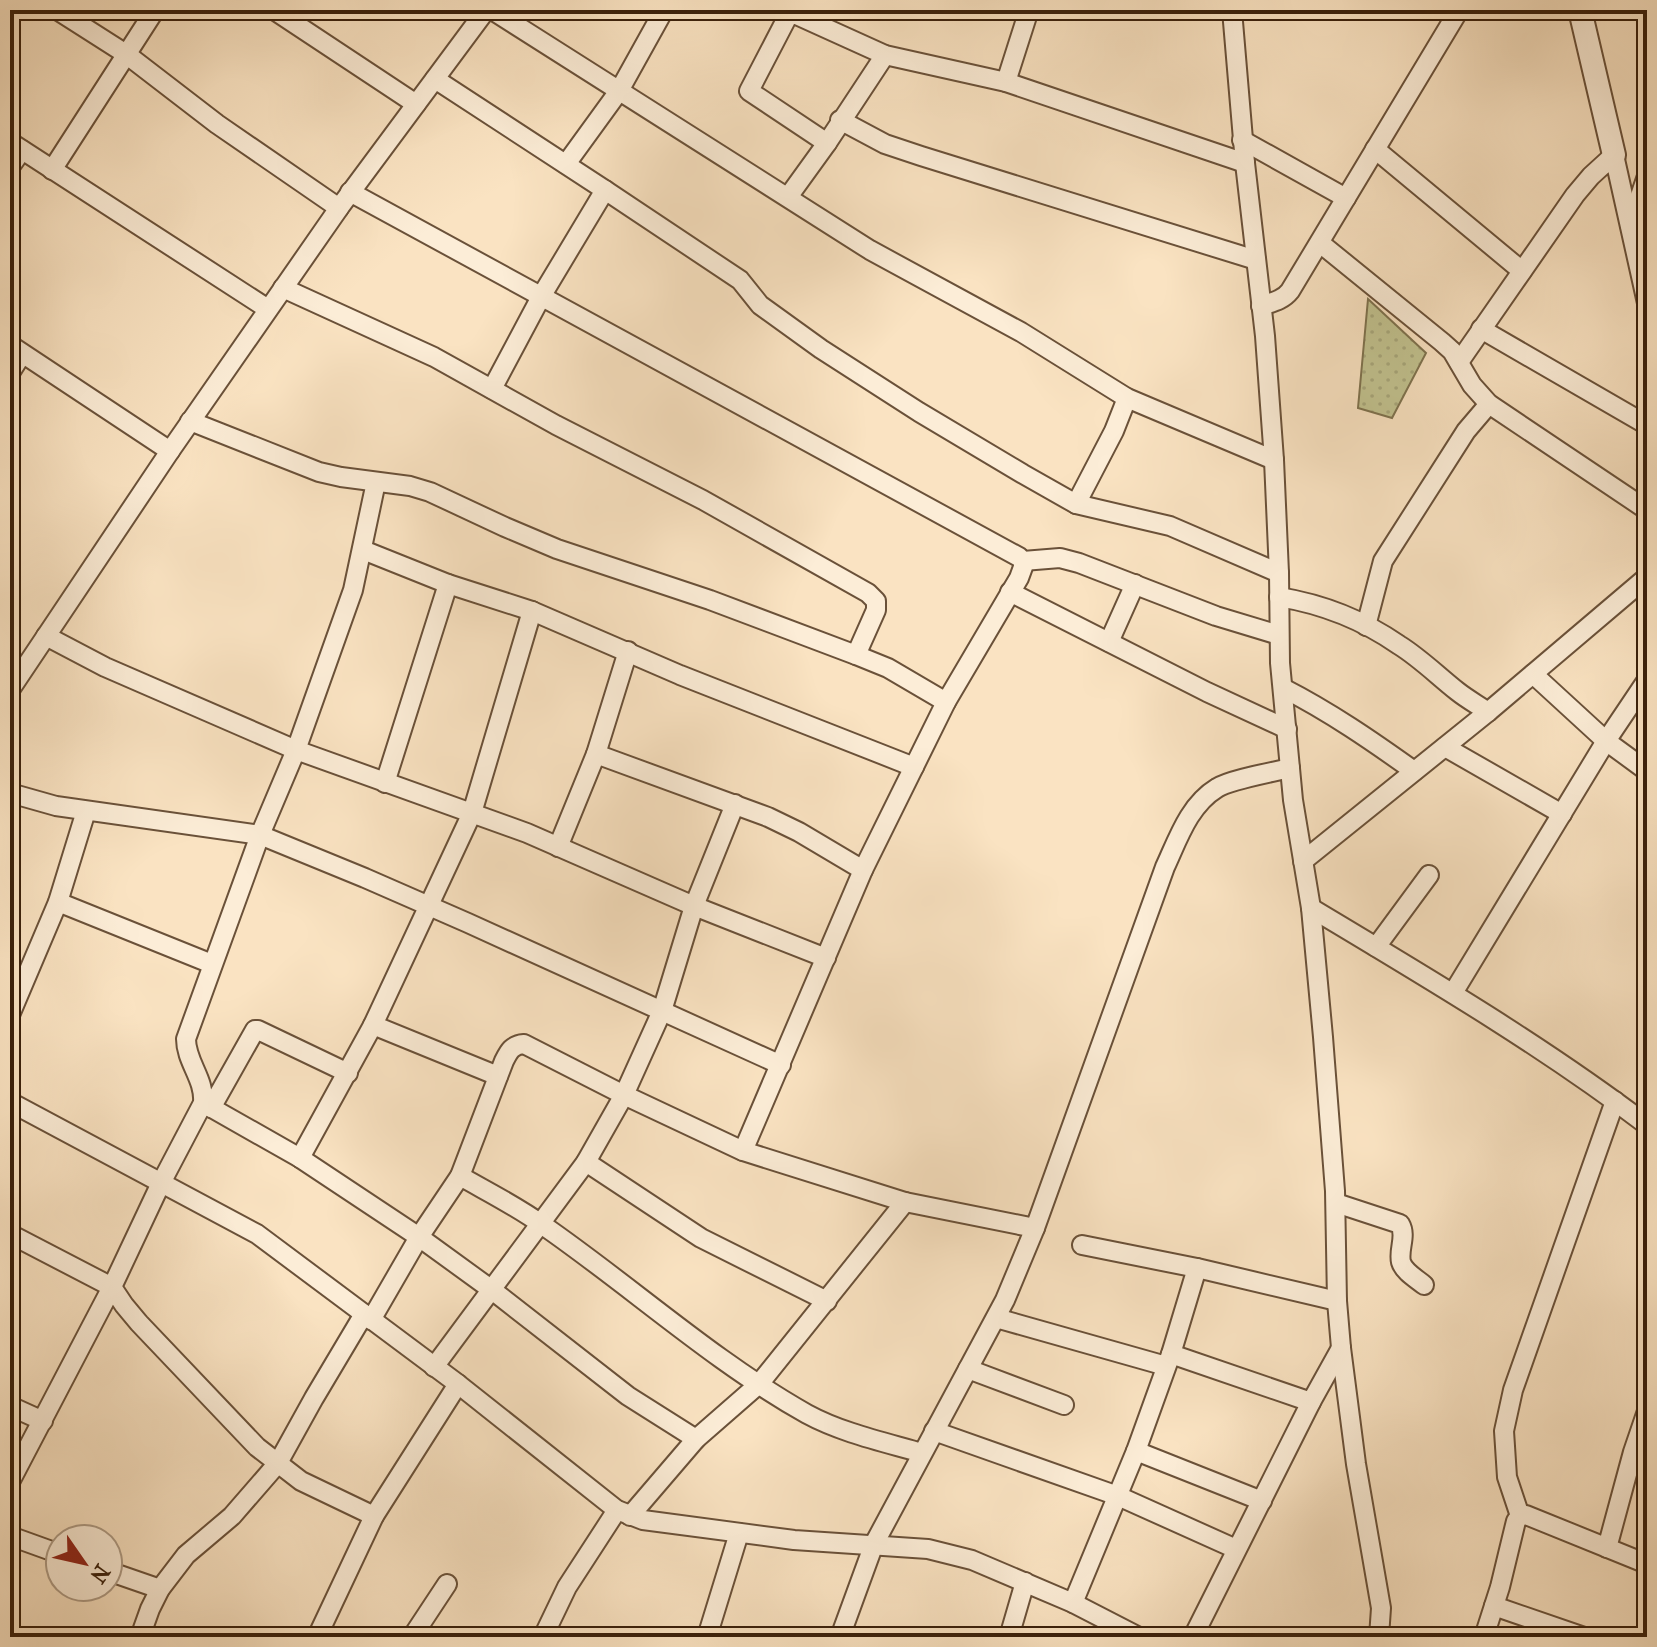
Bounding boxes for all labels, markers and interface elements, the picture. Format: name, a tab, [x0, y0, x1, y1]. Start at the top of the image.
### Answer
north arrow	[44, 1523, 124, 1603]
text: N	[84, 1559, 115, 1588]

